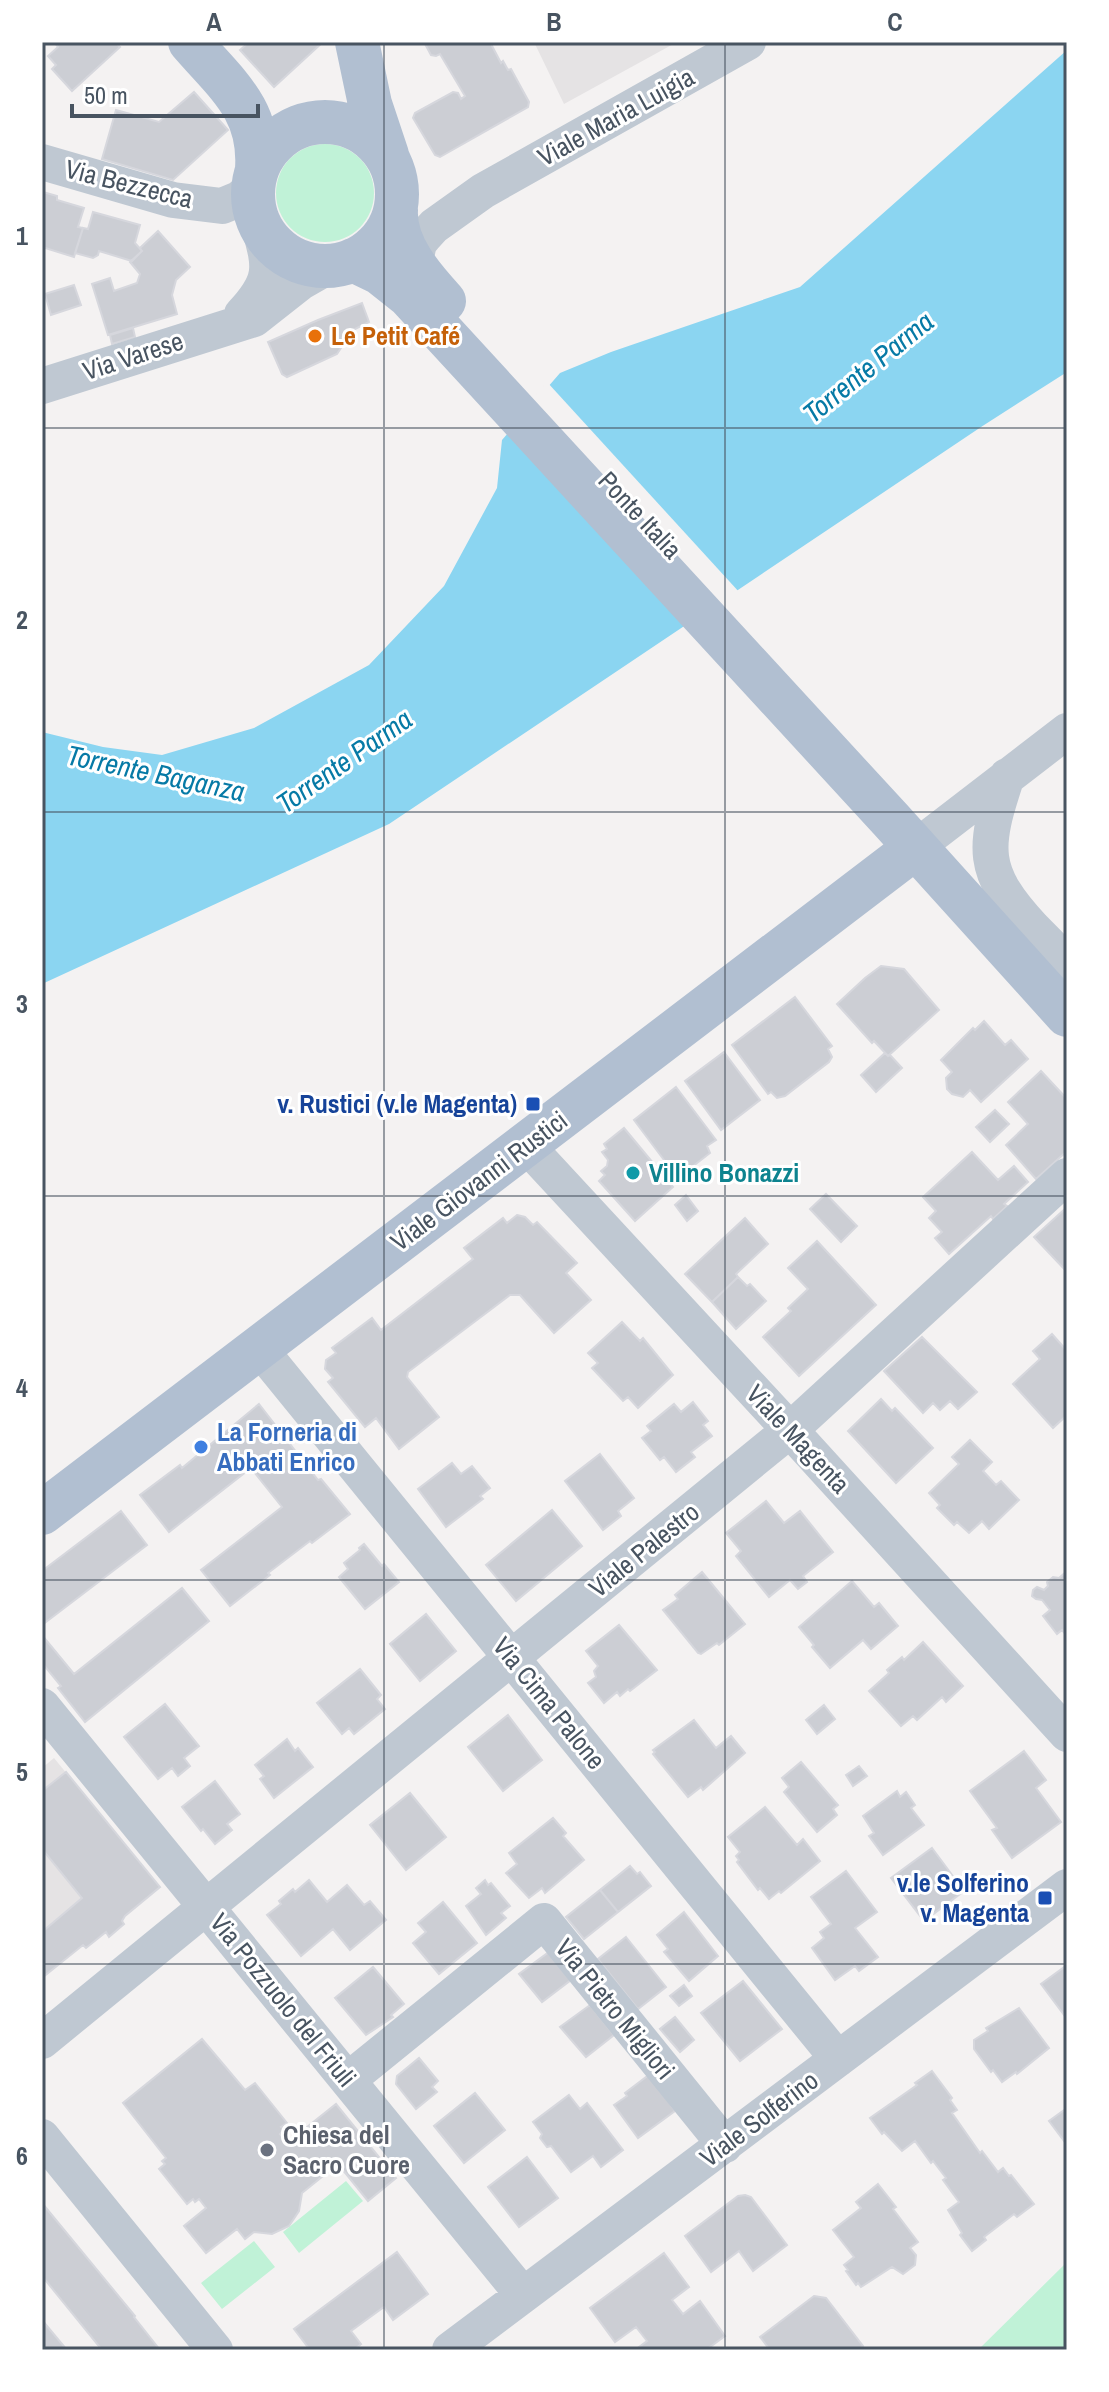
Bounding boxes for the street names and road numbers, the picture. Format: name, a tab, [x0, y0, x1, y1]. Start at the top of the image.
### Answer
street label: Viale Maria Luigia	[531, 59, 700, 174]
street label: Via Bezzecca	[62, 151, 197, 216]
street label: Via Varese	[78, 323, 188, 388]
street label: Ponte Italia	[591, 463, 690, 566]
street label: Viale Giovanni Rustici	[383, 1103, 574, 1259]
street label: Viale Magenta	[739, 1377, 858, 1501]
street label: Viale Palestro	[581, 1494, 706, 1605]
street label: Via Cima Palone	[485, 1629, 614, 1776]
street label: Via Pozzuolo del Friuli	[202, 1905, 364, 2094]
street label: Via Pietro Migliori	[548, 1931, 683, 2086]
street label: Viale Solferino	[692, 2063, 825, 2175]

